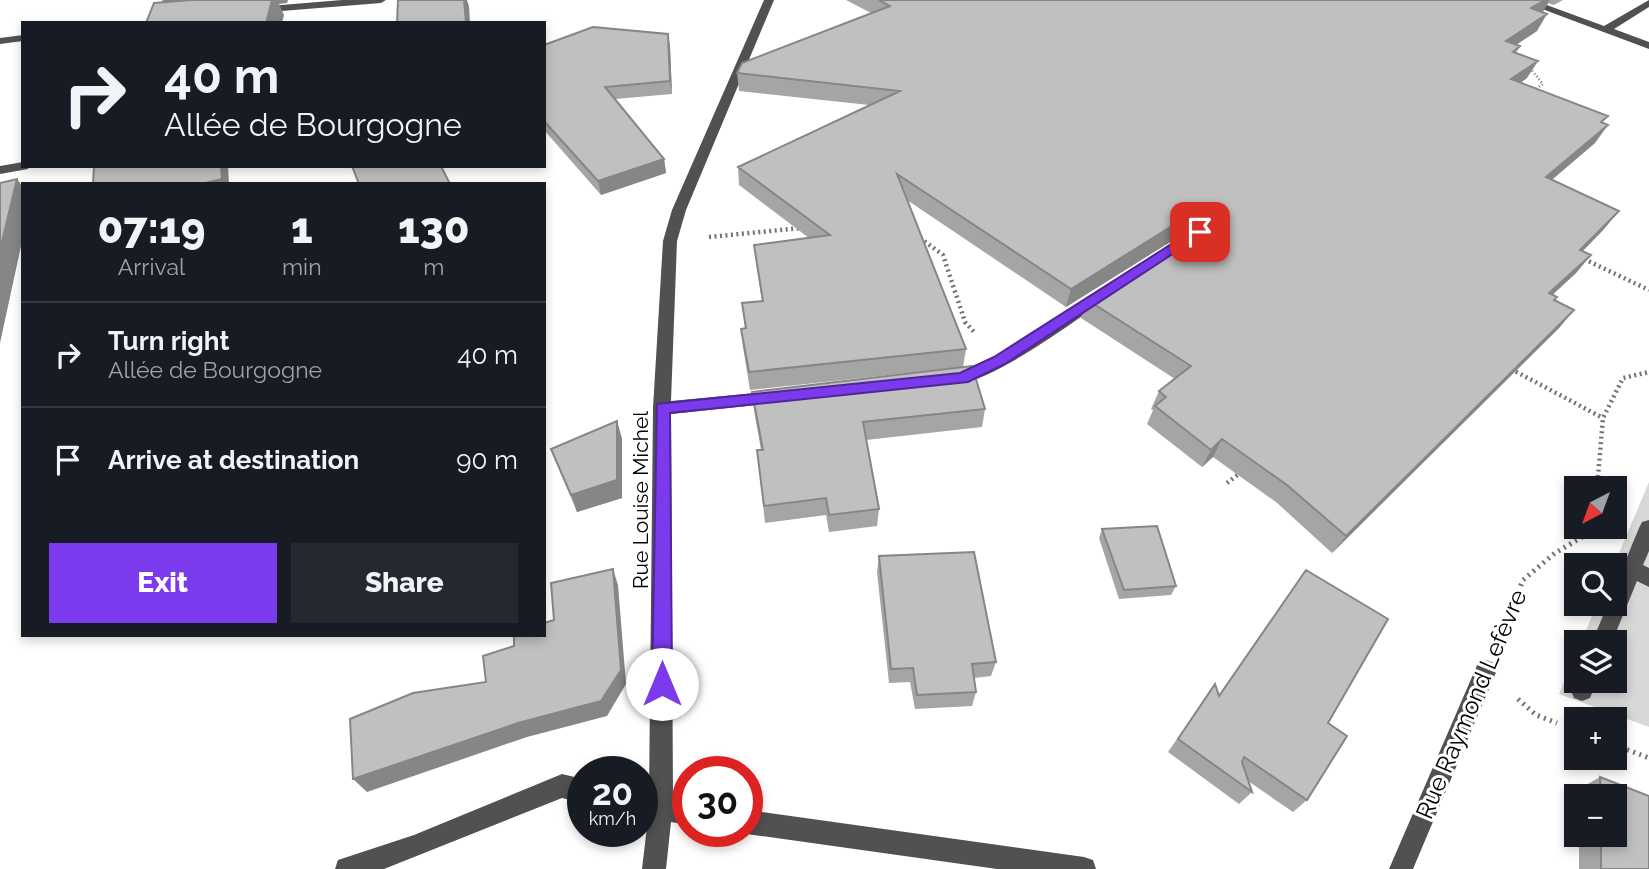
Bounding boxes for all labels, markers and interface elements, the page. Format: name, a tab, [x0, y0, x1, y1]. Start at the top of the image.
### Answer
text: 40 m	[164, 47, 279, 104]
icon: right	[49, 49, 140, 140]
text: Allée de Bourgogne	[164, 106, 462, 143]
pin	[1170, 202, 1230, 262]
text: 07:19	[98, 204, 205, 253]
text: 1	[291, 204, 313, 253]
text: 130	[398, 204, 470, 253]
icon: arrive	[1181, 213, 1219, 251]
text: Arrival	[118, 253, 185, 280]
text: min	[282, 253, 322, 280]
text: m	[423, 253, 444, 280]
text: Turn right	[108, 326, 229, 356]
icon: right	[49, 336, 87, 374]
text: 40 m	[457, 340, 518, 370]
text: Allée de Bourgogne	[108, 356, 322, 383]
street label: Rue Louise Michel	[628, 411, 653, 589]
icon: arrive	[49, 441, 87, 479]
text: Arrive at destination	[108, 445, 359, 475]
text: 90 m	[456, 445, 518, 475]
north arrow	[1564, 476, 1628, 539]
map controls	[1564, 476, 1627, 847]
button: Exit	[49, 543, 277, 623]
button: Share	[291, 543, 518, 623]
button: search	[1564, 553, 1627, 616]
street label: Rue Raymond Lefèvre	[1410, 585, 1532, 823]
button: layers	[1564, 630, 1627, 693]
position arrow	[625, 647, 699, 721]
button: +	[1564, 707, 1627, 770]
speed limit sign: 30	[672, 756, 763, 847]
text: 20	[592, 772, 633, 813]
button: −	[1564, 784, 1627, 847]
text: km/h	[589, 808, 636, 829]

